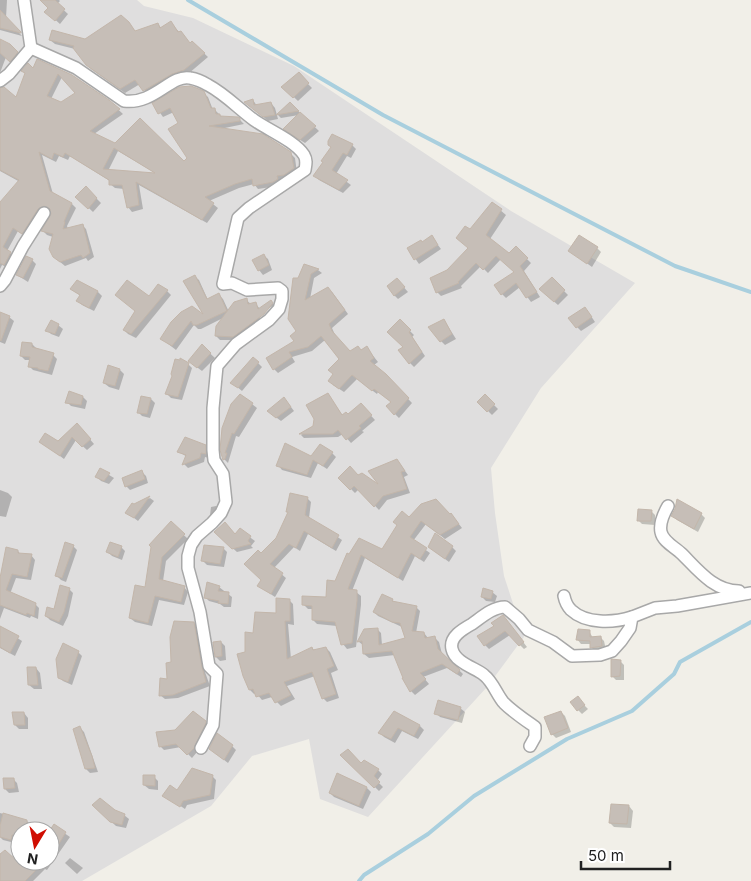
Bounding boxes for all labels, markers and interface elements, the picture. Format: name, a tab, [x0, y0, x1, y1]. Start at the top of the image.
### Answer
north arrow	[10, 821, 60, 871]
scale bar	[581, 838, 670, 870]
text: 50 m	[588, 846, 624, 865]
text: N	[26, 850, 39, 869]

